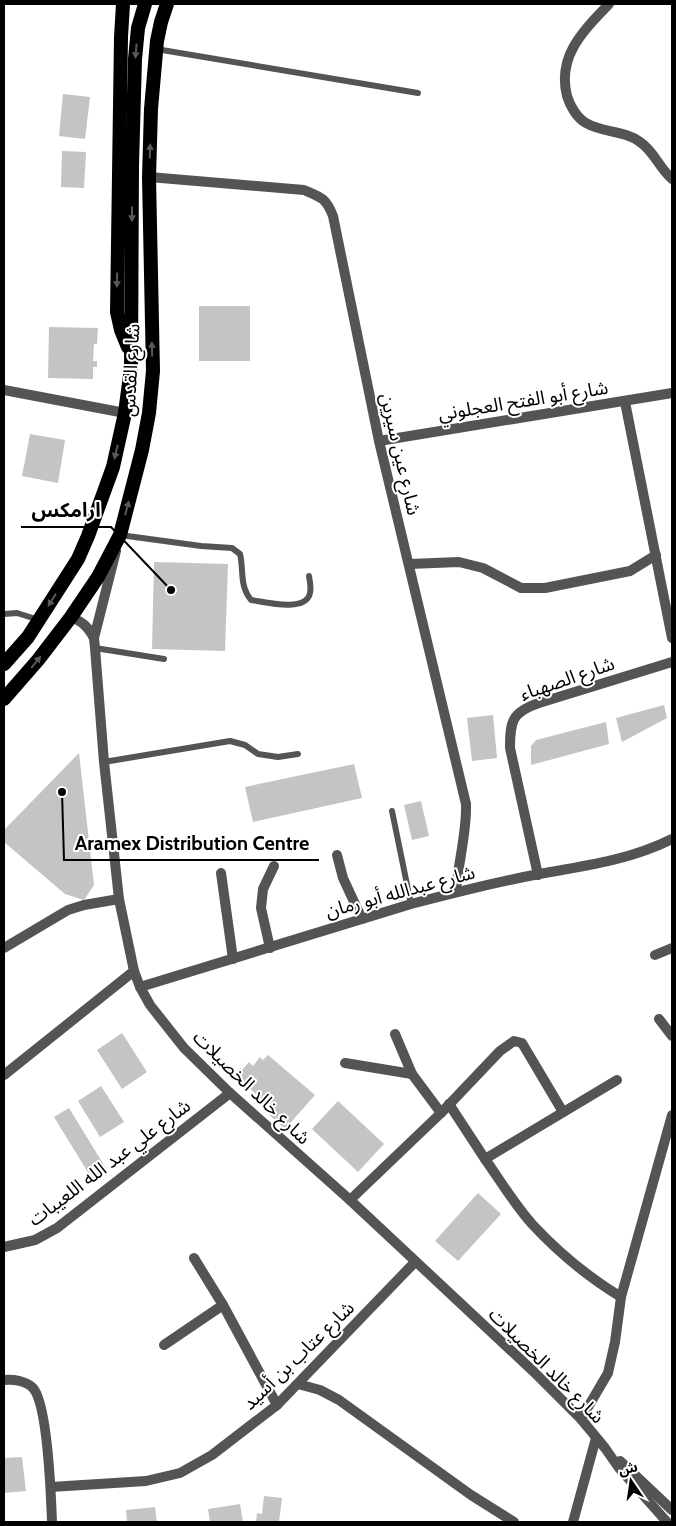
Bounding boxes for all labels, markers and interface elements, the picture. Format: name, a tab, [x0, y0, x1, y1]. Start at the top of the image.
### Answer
one-way arrow	[131, 44, 139, 60]
one-way arrow	[146, 143, 154, 159]
one-way arrow	[127, 206, 135, 222]
one-way arrow	[113, 272, 121, 288]
street label: شارع القدس	[117, 323, 146, 417]
one-way arrow	[148, 341, 156, 357]
street label: شارع أبو الفتح العجلوني	[436, 376, 610, 429]
street label: شارع عين سيرين	[373, 391, 426, 518]
one-way arrow	[112, 444, 120, 459]
callout: ارامكس	[21, 492, 111, 527]
text: ارامكس	[31, 498, 101, 522]
one-way arrow	[123, 501, 131, 516]
one-way arrow	[47, 594, 56, 607]
street label: شارع الصهباء	[517, 652, 618, 707]
one-way arrow	[31, 656, 42, 669]
callout: Aramex Distribution Centre	[64, 825, 319, 860]
text: Aramex Distribution Centre	[75, 831, 309, 855]
street label: شارع عبدالله أبو رمان	[323, 860, 478, 924]
street label: شارع خالد الخصيلات	[187, 1026, 315, 1151]
street label: شارع علي عبد الله اللعيبات	[24, 1094, 197, 1234]
street label: شارع عتاب بن أسيد	[238, 1296, 360, 1416]
street label: شارع خالد الخصيلات	[483, 1303, 609, 1429]
north arrow	[606, 1456, 656, 1506]
text: ش	[617, 1457, 639, 1479]

